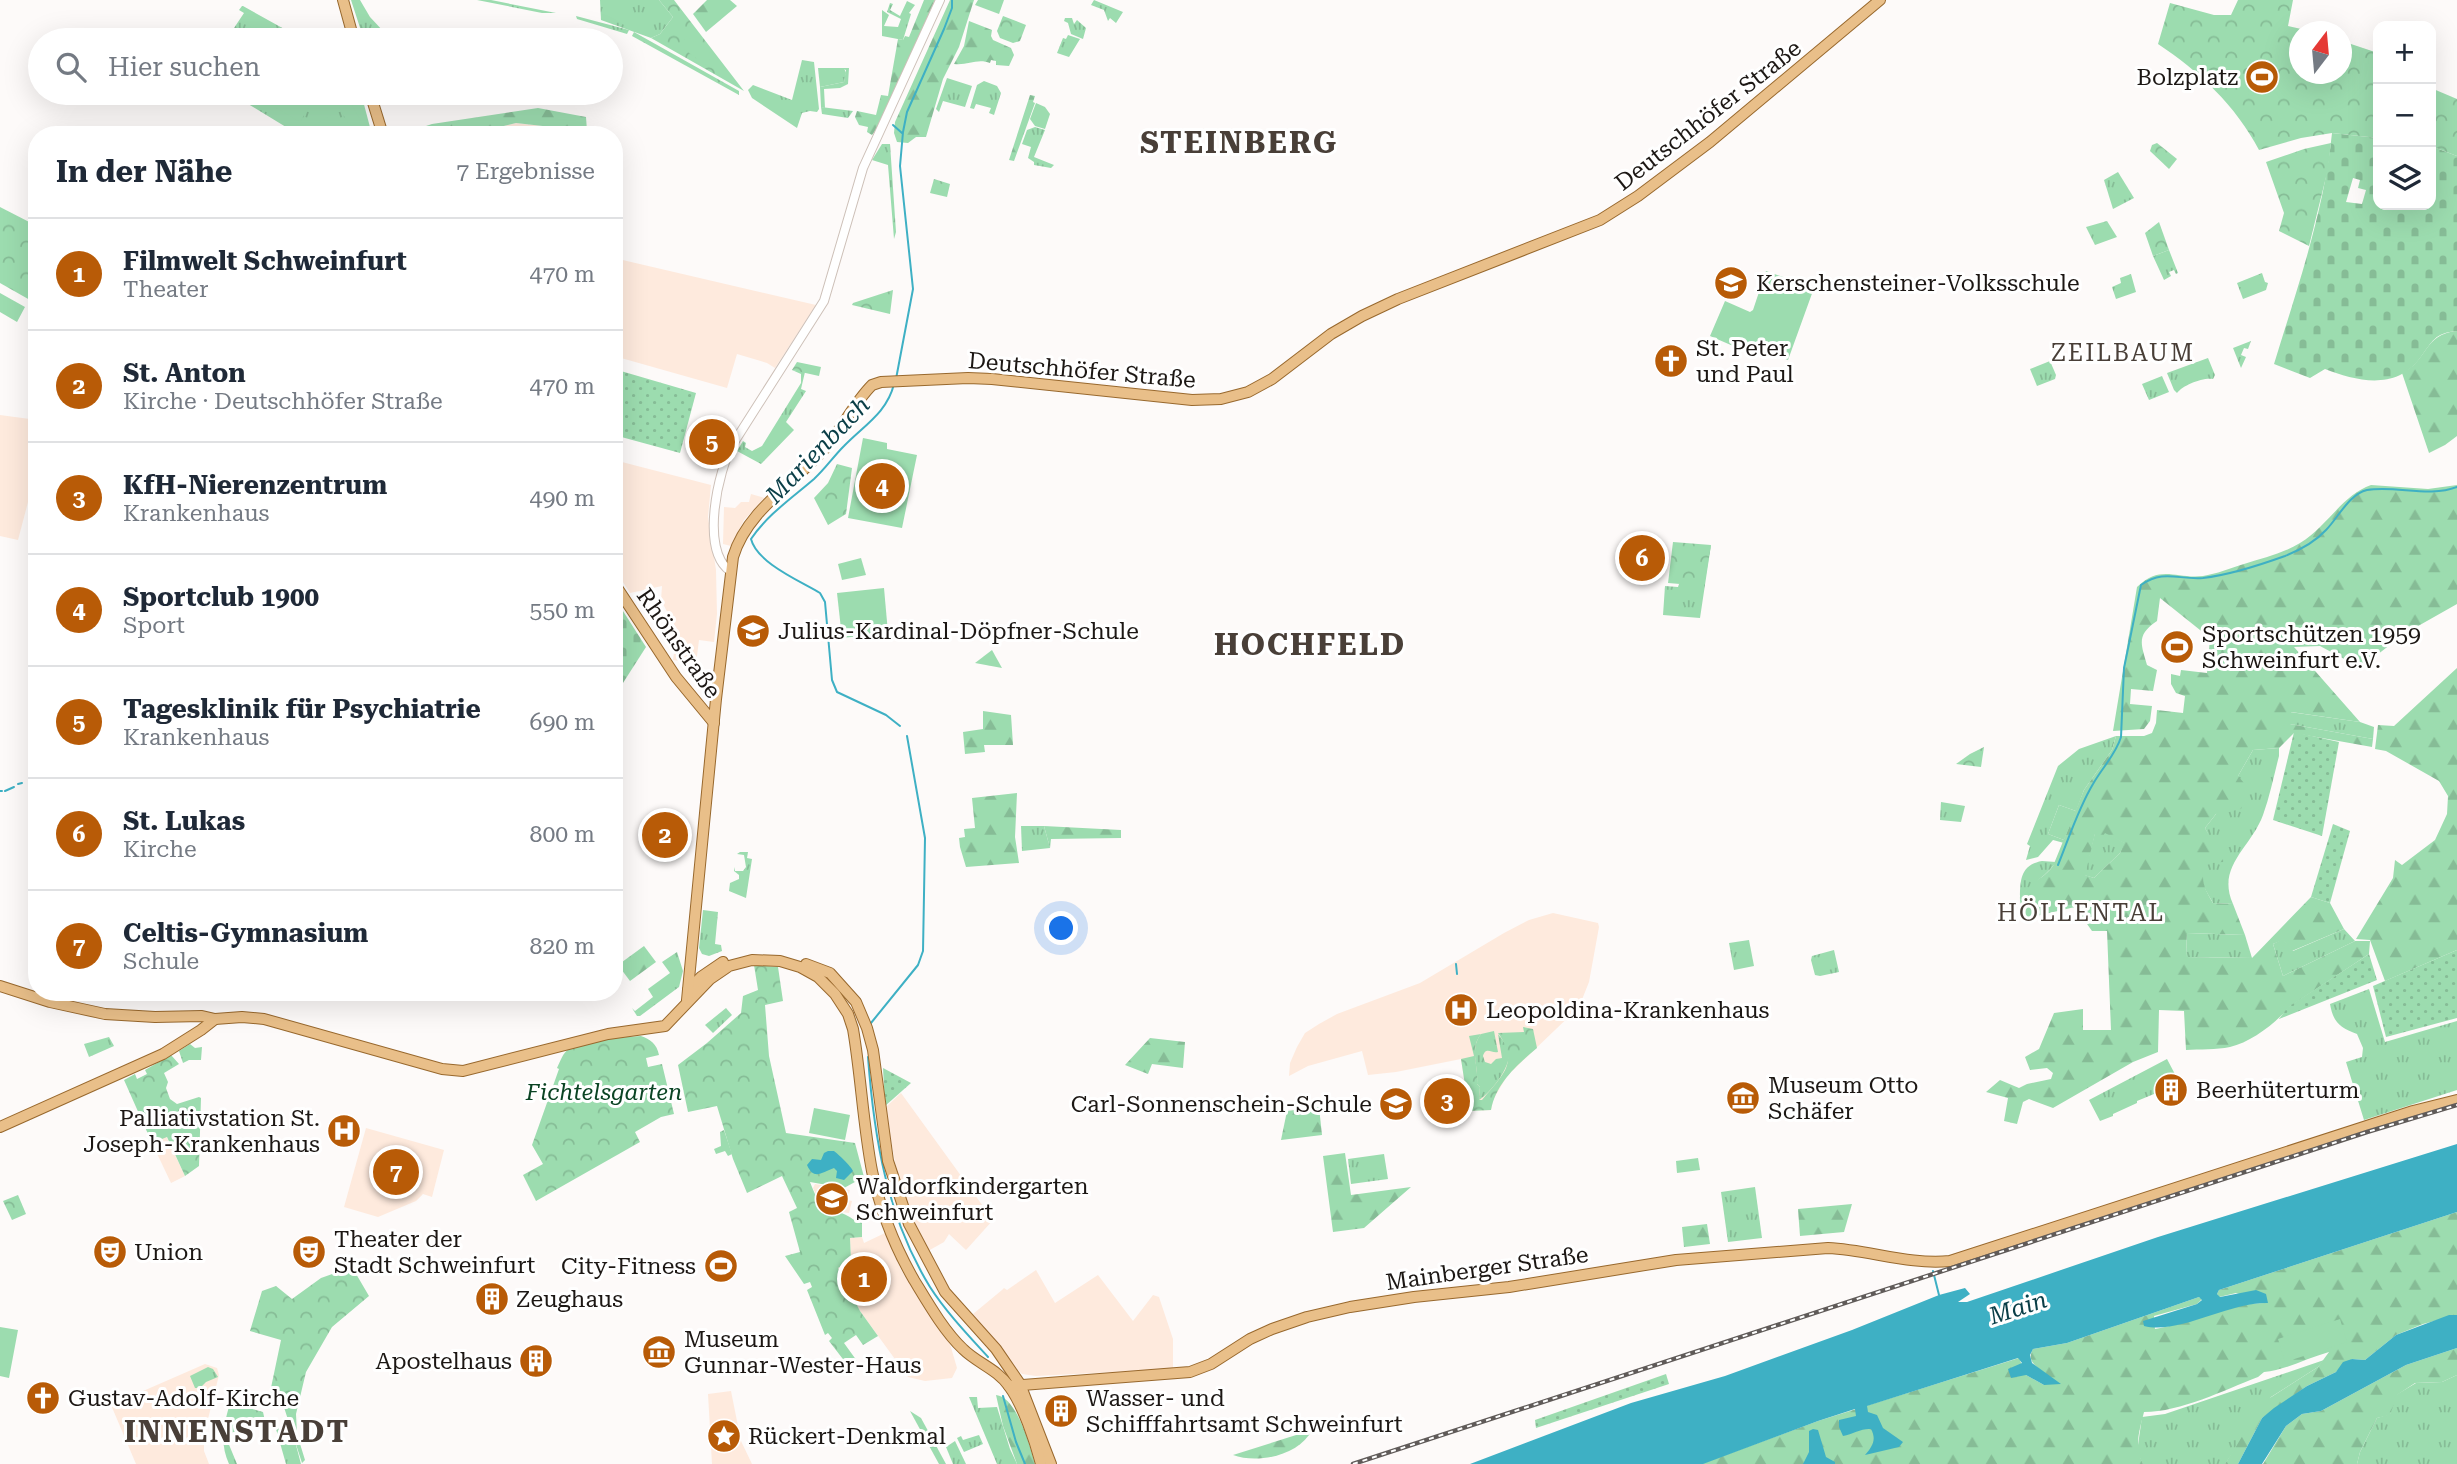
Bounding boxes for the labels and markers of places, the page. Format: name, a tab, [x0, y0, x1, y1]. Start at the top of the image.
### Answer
sports icon: Bolzplatz	[2243, 58, 2281, 96]
place label: Bolzplatz	[2136, 64, 2238, 91]
school or university icon: Kerschensteiner-Volksschule	[1712, 264, 1750, 302]
place label: Kerschensteiner-Volksschule	[1756, 270, 2080, 297]
place label: St. Peter und Paul	[1696, 335, 1794, 388]
church icon: St. Peter und Paul	[1652, 342, 1690, 380]
pin: 5	[689, 416, 735, 468]
pin: 4	[859, 460, 905, 512]
pin: 6	[1619, 532, 1665, 584]
school or university icon: Julius-Kardinal-Döpfner-Schule	[734, 612, 772, 650]
place label: Julius-Kardinal-Döpfner-Schule	[778, 618, 1139, 645]
place label: Sportschützen 1959 Schweinfurt e.V.	[2202, 621, 2421, 674]
sports icon: Sportschützen 1959 Schweinfurt e.V.	[2158, 628, 2196, 666]
pin: 2	[642, 809, 688, 861]
hospital icon: Leopoldina-Krankenhaus	[1442, 991, 1480, 1029]
place label: Leopoldina-Krankenhaus	[1486, 997, 1770, 1024]
building icon: Beerhüterturm	[2152, 1071, 2190, 1109]
place label: Museum Otto Schäfer	[1768, 1072, 1918, 1125]
pin: 3	[1424, 1075, 1470, 1127]
place label: Beerhüterturm	[2196, 1077, 2359, 1104]
museum icon: Museum Otto Schäfer	[1724, 1079, 1762, 1117]
school or university icon: Carl-Sonnenschein-Schule	[1377, 1085, 1415, 1123]
place label: Carl-Sonnenschein-Schule	[1071, 1091, 1372, 1118]
place label: Palliativstation St. Joseph-Krankenhaus	[83, 1105, 320, 1158]
hospital icon: Palliativstation St. Joseph-Krankenhaus	[325, 1112, 363, 1150]
pin: 7	[373, 1146, 419, 1198]
place label: Waldorfkindergarten Schweinfurt	[856, 1173, 1089, 1226]
school or university icon: Waldorfkindergarten Schweinfurt	[813, 1180, 851, 1218]
place label: Theater der Stadt Schweinfurt	[334, 1226, 536, 1279]
theatre icon: Union	[91, 1233, 129, 1271]
theatre icon: Theater der Stadt Schweinfurt	[290, 1233, 328, 1271]
place label: Union	[134, 1239, 203, 1266]
sports icon: City-Fitness	[702, 1247, 740, 1285]
place label: City-Fitness	[561, 1253, 696, 1280]
pin: 1	[841, 1253, 887, 1305]
building icon: Zeughaus	[473, 1280, 511, 1318]
place label: Zeughaus	[516, 1286, 623, 1313]
place label: Museum Gunnar-Wester-Haus	[684, 1326, 921, 1379]
museum icon: Museum Gunnar-Wester-Haus	[640, 1333, 678, 1371]
building icon: Apostelhaus	[517, 1342, 555, 1380]
place label: Apostelhaus	[376, 1348, 512, 1375]
church icon: Gustav-Adolf-Kirche	[24, 1379, 62, 1417]
place label: Gustav-Adolf-Kirche	[68, 1385, 299, 1412]
place label: Wasser- und Schifffahrtsamt Schweinfurt	[1086, 1385, 1403, 1438]
building icon: Wasser- und Schifffahrtsamt Schweinfurt	[1042, 1392, 1080, 1430]
place icon: Rückert-Denkmal	[705, 1417, 743, 1455]
place label: Rückert-Denkmal	[748, 1423, 946, 1450]

